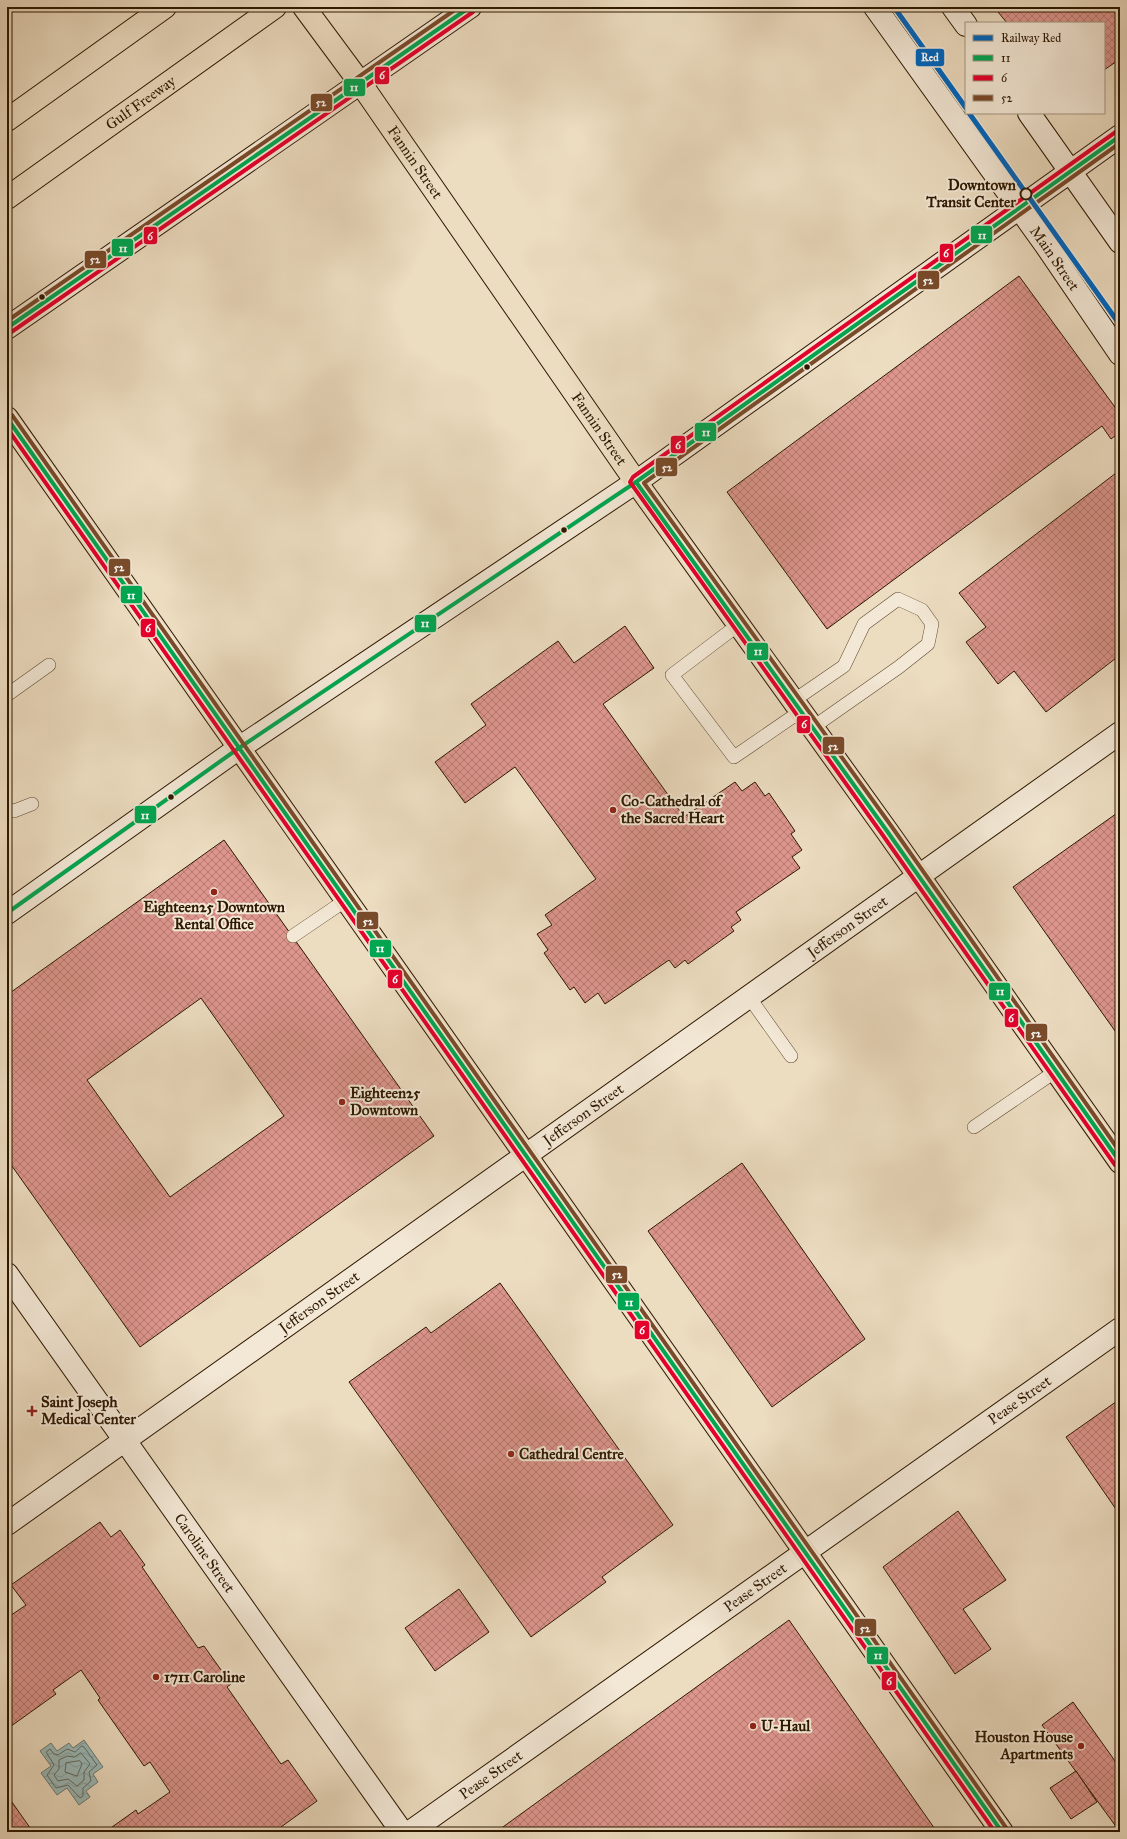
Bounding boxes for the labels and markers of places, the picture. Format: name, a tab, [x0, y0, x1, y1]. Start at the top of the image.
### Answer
place label: Downtown Transit Center	[925, 176, 1017, 211]
marker: Downtown Transit Center	[1019, 187, 1033, 201]
unlabelled marker	[37, 292, 47, 302]
unlabelled marker	[802, 362, 812, 372]
unlabelled marker	[559, 525, 569, 535]
unlabelled marker	[166, 792, 176, 802]
place label: Co-Cathedral of the Sacred Heart	[620, 792, 725, 827]
marker: Co-Cathedral of the Sacred Heart	[608, 805, 618, 815]
marker: Eighteen25 Downtown Rental Office	[209, 887, 219, 897]
place label: Eighteen25 Downtown Rental Office	[143, 898, 286, 933]
place label: Eighteen25 Downtown	[350, 1084, 420, 1119]
marker: Eighteen25 Downtown	[337, 1097, 347, 1107]
place label: Saint Joseph Medical Center	[41, 1393, 136, 1428]
marker: Saint Joseph Medical Center	[26, 1405, 38, 1417]
place label: Cathedral Centre	[519, 1445, 625, 1463]
marker: Cathedral Centre	[506, 1449, 516, 1459]
place label: 1711 Caroline	[164, 1668, 246, 1686]
marker: 1711 Caroline	[151, 1672, 161, 1682]
place label: U-Haul	[761, 1717, 811, 1735]
marker: U-Haul	[748, 1721, 758, 1731]
place label: Houston House Apartments	[975, 1728, 1074, 1764]
marker: Houston House Apartments	[1076, 1741, 1086, 1751]

